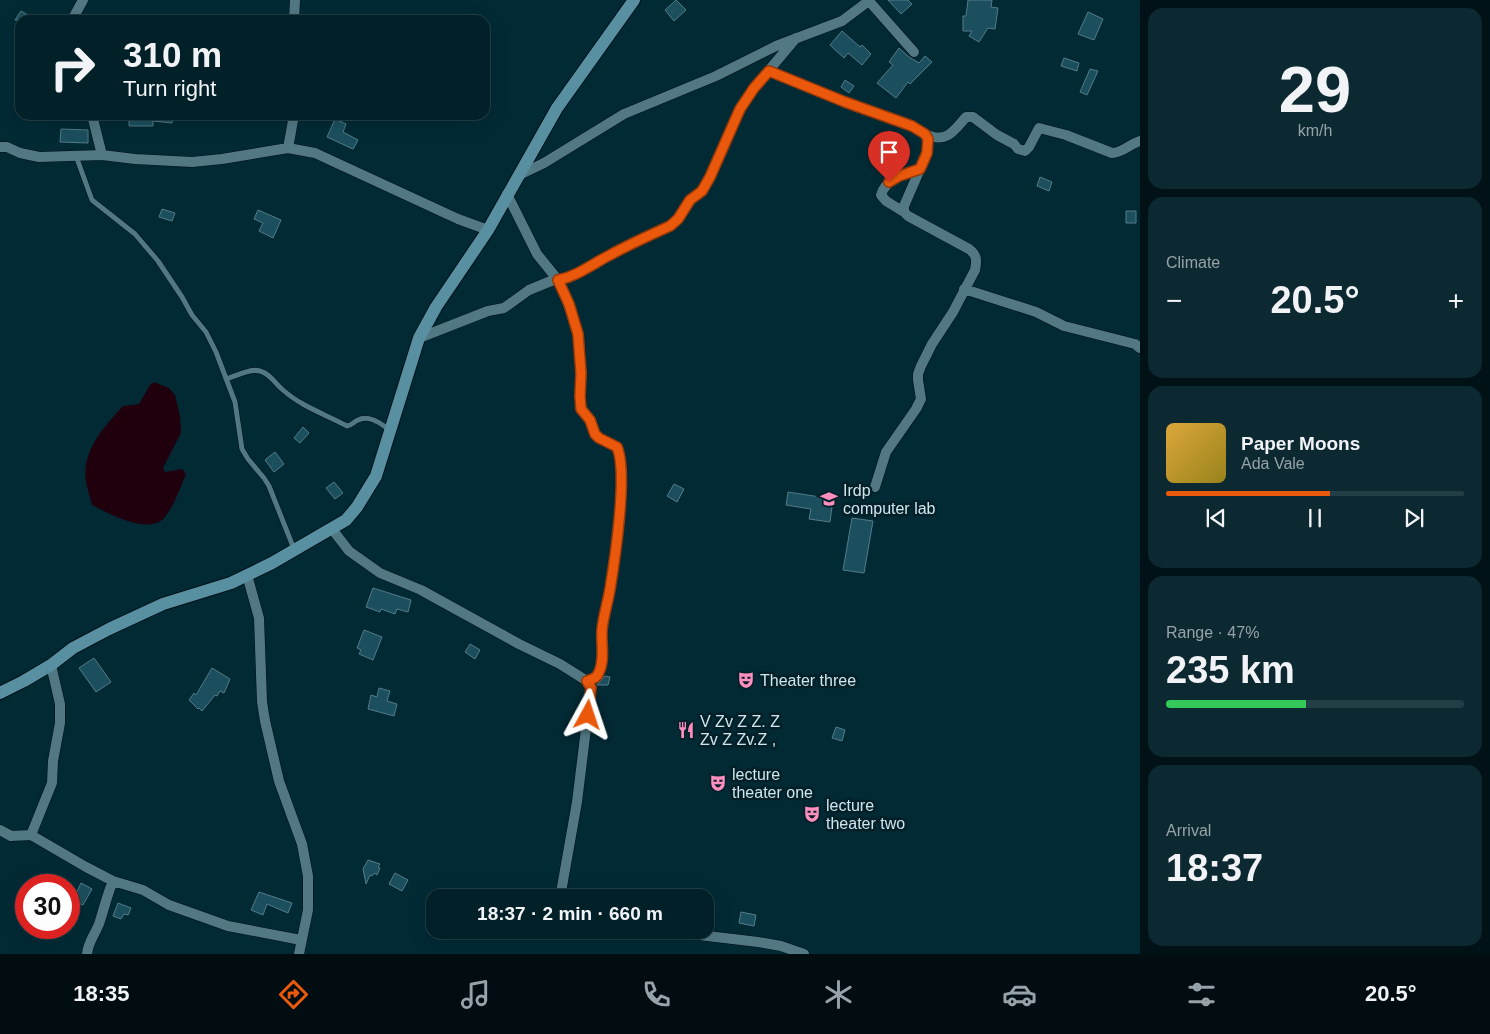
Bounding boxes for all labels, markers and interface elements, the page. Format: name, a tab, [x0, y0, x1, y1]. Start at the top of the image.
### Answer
icon: right	[40, 35, 105, 100]
text: 310 m	[123, 35, 222, 74]
text: 29	[1279, 53, 1351, 126]
text: Turn right	[123, 76, 216, 101]
text: km/h	[1298, 122, 1332, 139]
pin	[868, 131, 910, 182]
icon: arrive	[875, 138, 903, 166]
text: Climate	[1166, 254, 1220, 271]
text: 20.5°	[1270, 279, 1360, 321]
text: −	[1166, 285, 1182, 316]
text: +	[1448, 285, 1464, 316]
text: Paper Moons	[1241, 433, 1360, 454]
text: Ada Vale	[1241, 455, 1305, 472]
place label: Irdp computer lab	[843, 482, 936, 517]
school or university icon: Irdp computer lab	[819, 489, 839, 509]
icon: previous	[1202, 504, 1230, 532]
icon: pause	[1301, 504, 1329, 532]
icon: next	[1400, 504, 1428, 532]
text: Range · 47%	[1166, 624, 1259, 641]
text: 235 km	[1166, 649, 1295, 691]
theatre icon: Theater three	[736, 670, 756, 690]
place label: Theater three	[760, 672, 856, 689]
position arrow	[561, 688, 613, 740]
place label: V Zv Z Z. Z Zv Z Zv.Z ,	[700, 713, 780, 748]
restaurant icon: V Zv Z Z. Z Zv Z Zv.Z ,	[676, 720, 696, 740]
place label: lecture theater one	[732, 766, 813, 801]
theatre icon: lecture theater one	[708, 773, 728, 793]
place label: lecture theater two	[826, 797, 905, 832]
theatre icon: lecture theater two	[802, 804, 822, 824]
text: Arrival	[1166, 822, 1211, 839]
text: 18:37	[1166, 847, 1263, 889]
speed limit sign: 30	[15, 874, 80, 939]
text: 18:37 · 2 min · 660 m	[477, 903, 663, 924]
icon: directions	[276, 977, 311, 1012]
icon: music	[458, 977, 493, 1012]
icon: phone	[639, 977, 674, 1012]
icon: climate	[821, 977, 856, 1012]
icon: car	[1002, 977, 1037, 1012]
icon: filters	[1184, 977, 1219, 1012]
text: 18:35	[73, 981, 130, 1006]
text: 20.5°	[1365, 981, 1417, 1006]

